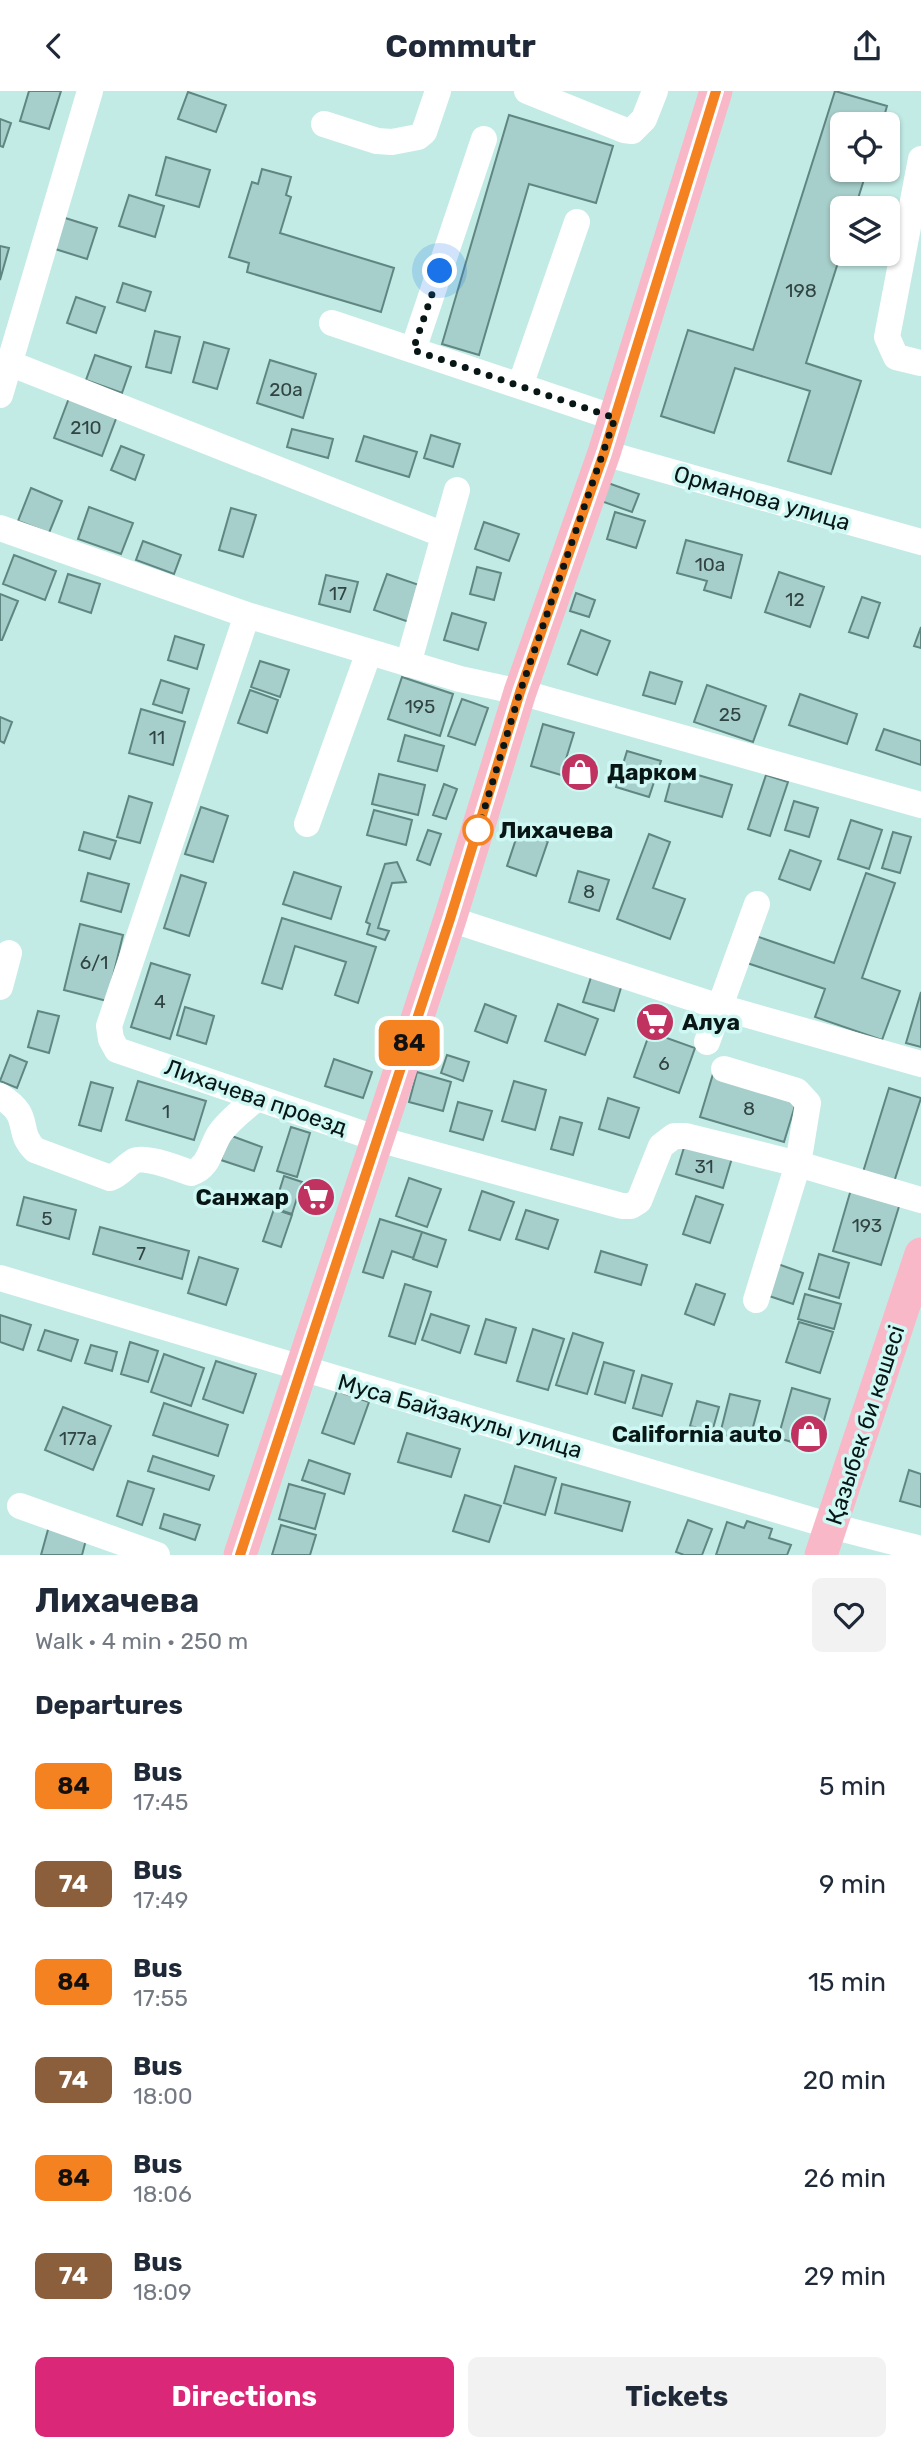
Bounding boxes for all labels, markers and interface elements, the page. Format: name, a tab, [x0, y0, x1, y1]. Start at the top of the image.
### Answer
icon: back	[35, 27, 73, 65]
text: Commutr	[385, 27, 536, 65]
icon: share	[848, 27, 886, 65]
map controls	[830, 112, 900, 266]
button: locate	[830, 112, 900, 182]
button: layers	[830, 196, 900, 266]
your location	[422, 253, 457, 288]
house number: 198	[785, 279, 817, 302]
house number: 20а	[269, 378, 303, 401]
house number: 210	[70, 416, 102, 439]
street label: Орманова улица	[671, 459, 853, 537]
house number: 10а	[695, 553, 725, 576]
house number: 17	[329, 582, 347, 605]
house number: 12	[785, 588, 805, 611]
house number: 195	[405, 695, 435, 718]
house number: 25	[719, 703, 741, 726]
house number: 11	[149, 726, 165, 749]
shop icon: Дарком	[559, 751, 601, 793]
place label: Дарком	[607, 758, 697, 786]
marker: Лихачева	[463, 815, 493, 845]
place label: Лихачева	[499, 816, 613, 844]
house number: 8	[583, 880, 595, 903]
house number: 6/1	[80, 951, 108, 974]
house number: 4	[154, 990, 166, 1013]
supermarket icon: Алуа	[634, 1001, 676, 1043]
place label: Алуа	[682, 1008, 740, 1036]
line badge: 84	[378, 1020, 440, 1066]
text: 84	[393, 1029, 425, 1057]
house number: 6	[658, 1052, 670, 1075]
street label: Лихачева проезд	[161, 1053, 351, 1141]
house number: 8	[743, 1097, 755, 1120]
house number: 1	[162, 1100, 170, 1123]
house number: 31	[694, 1155, 714, 1178]
supermarket icon: Санжар	[295, 1176, 337, 1218]
place label: Санжар	[196, 1183, 289, 1211]
house number: 5	[41, 1207, 53, 1230]
house number: 193	[852, 1214, 882, 1237]
house number: 7	[136, 1242, 146, 1265]
street label: Қазыбек би көшесі	[820, 1322, 910, 1528]
street label: Муса Байзакулы улица	[335, 1368, 585, 1464]
shop icon: California auto	[788, 1413, 830, 1455]
place label: California auto	[612, 1420, 782, 1448]
house number: 177а	[59, 1427, 97, 1450]
button: heart	[812, 1578, 886, 1652]
text: Лихачева	[35, 1581, 199, 1620]
text: Walk · 4 min · 250 m	[35, 1627, 248, 1655]
text: Departures	[35, 1690, 183, 1721]
text: Bus	[133, 1757, 182, 1788]
text: 5 min	[819, 1771, 886, 1802]
text: 84	[57, 1772, 90, 1800]
text: 17:45	[133, 1788, 188, 1816]
text: Bus	[133, 1855, 182, 1886]
text: 9 min	[819, 1869, 886, 1900]
text: 74	[59, 1870, 88, 1898]
text: 17:49	[133, 1886, 188, 1914]
text: Bus	[133, 1953, 182, 1984]
text: 15 min	[808, 1967, 886, 1998]
text: 84	[57, 1968, 90, 1996]
text: 17:55	[133, 1984, 188, 2012]
text: Bus	[133, 2051, 182, 2082]
text: 20 min	[803, 2065, 886, 2096]
text: 74	[59, 2066, 88, 2094]
text: 18:00	[133, 2082, 193, 2110]
text: Bus	[133, 2149, 182, 2180]
text: 26 min	[804, 2163, 886, 2194]
text: 84	[57, 2164, 90, 2192]
text: 18:06	[133, 2180, 192, 2208]
text: Bus	[133, 2247, 182, 2278]
text: 29 min	[804, 2261, 886, 2292]
text: 74	[59, 2262, 88, 2290]
text: 18:09	[133, 2278, 192, 2306]
button: Directions	[35, 2357, 454, 2437]
button: Tickets	[468, 2357, 886, 2437]

